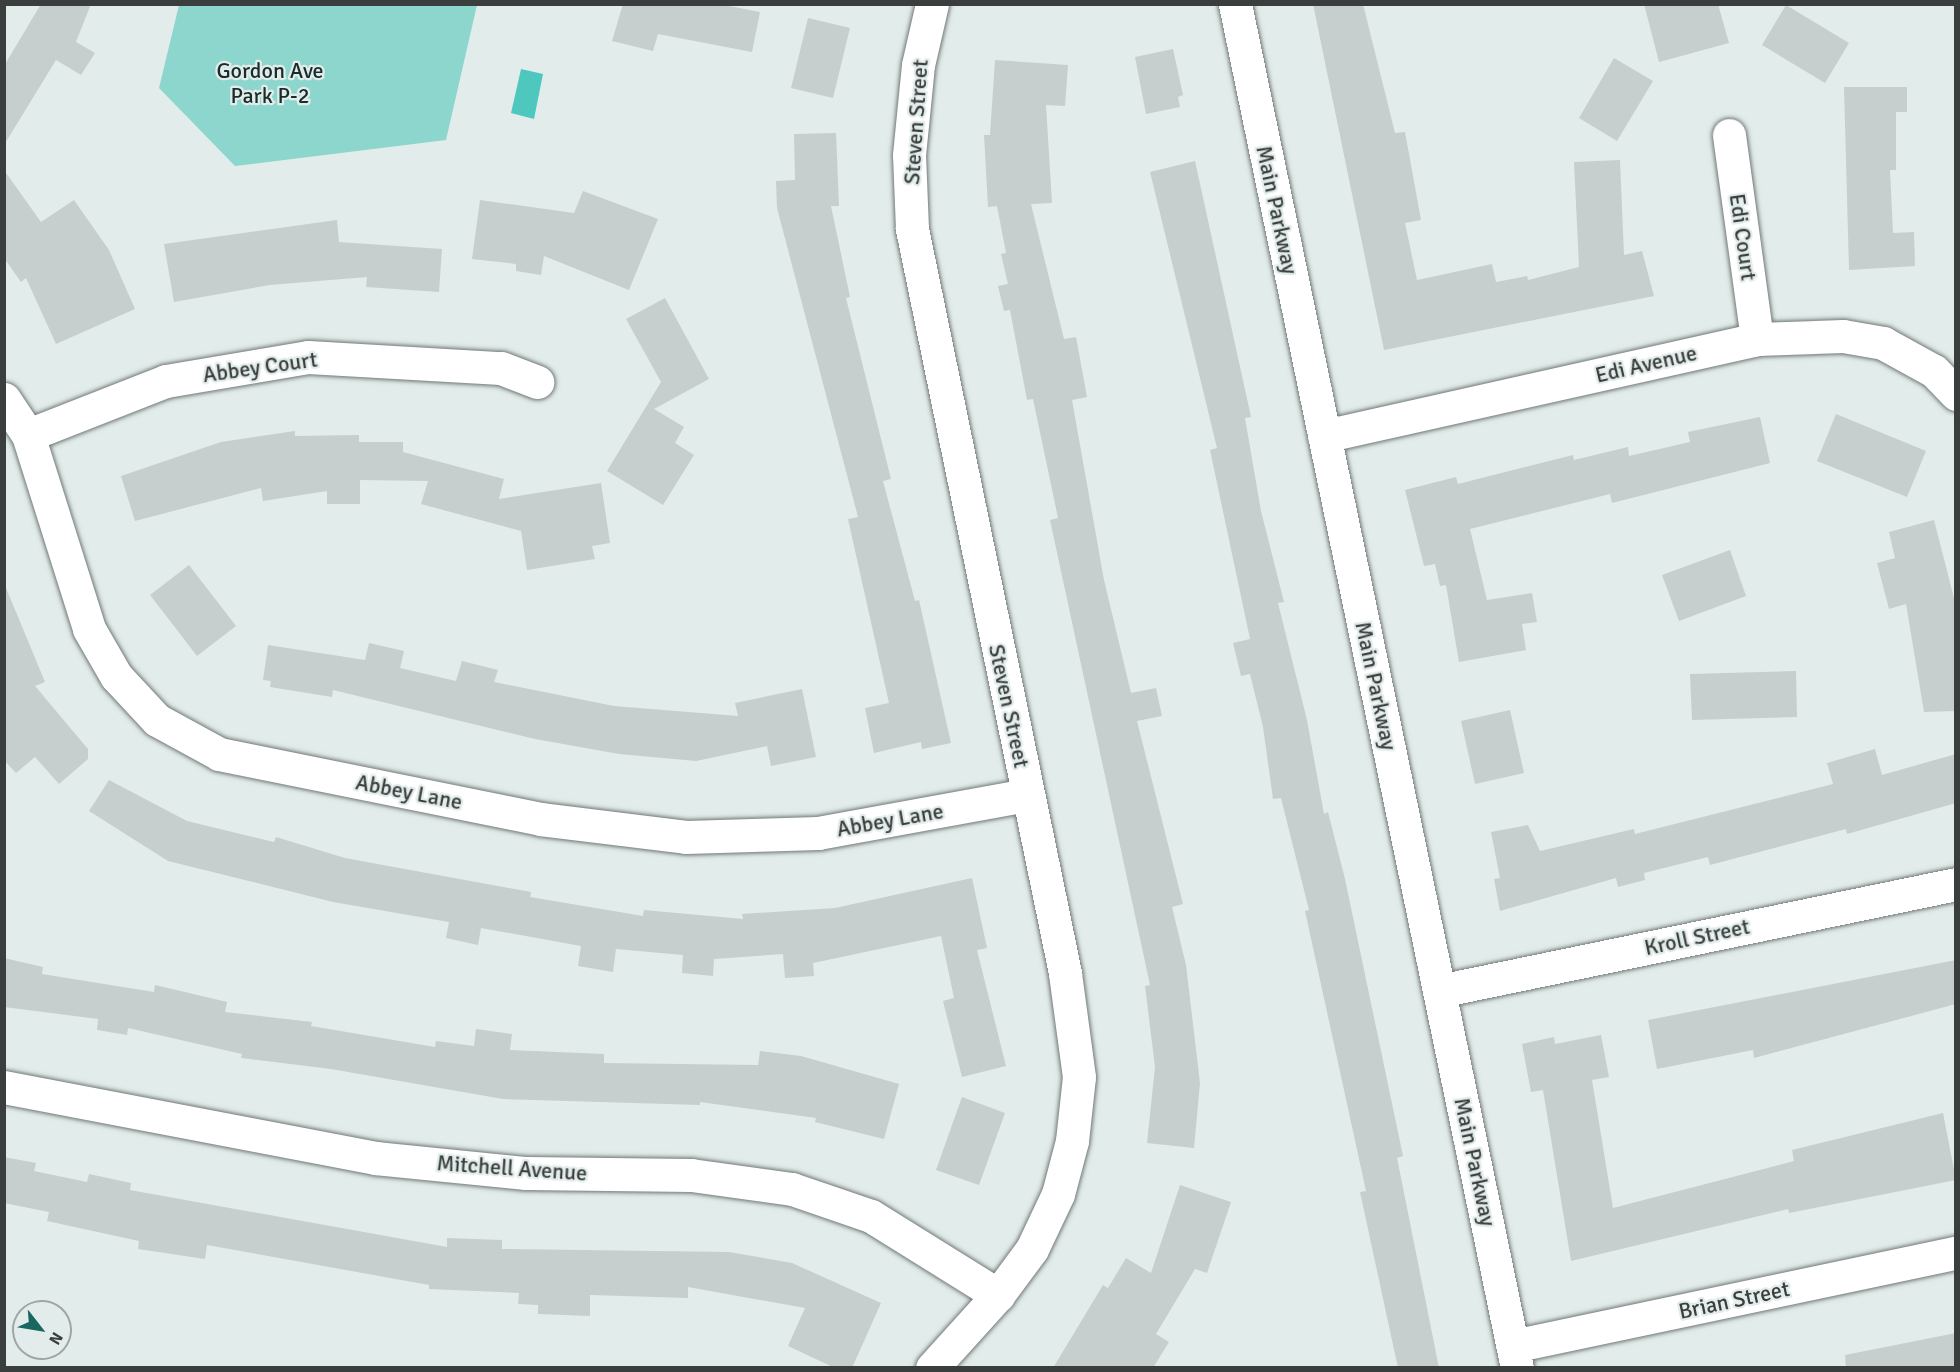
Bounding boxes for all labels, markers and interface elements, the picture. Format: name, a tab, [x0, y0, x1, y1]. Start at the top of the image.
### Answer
park label: Gordon Ave Park P-2	[216, 57, 324, 108]
street label: Steven Street	[898, 59, 934, 185]
street label: Main Parkway	[1250, 143, 1304, 277]
street label: Edi Court	[1724, 192, 1762, 282]
street label: Edi Avenue	[1593, 340, 1699, 388]
street label: Abbey Court	[201, 346, 319, 388]
street label: Main Parkway	[1349, 619, 1403, 753]
street label: Steven Street	[983, 642, 1035, 770]
street label: Abbey Lane	[353, 769, 465, 815]
street label: Abbey Lane	[835, 798, 945, 842]
street label: Kroll Street	[1642, 913, 1752, 961]
street label: Main Parkway	[1448, 1095, 1502, 1229]
street label: Mitchell Avenue	[436, 1150, 588, 1186]
street label: Brian Street	[1676, 1275, 1792, 1325]
north arrow	[12, 1300, 72, 1360]
text: N	[44, 1328, 67, 1348]

